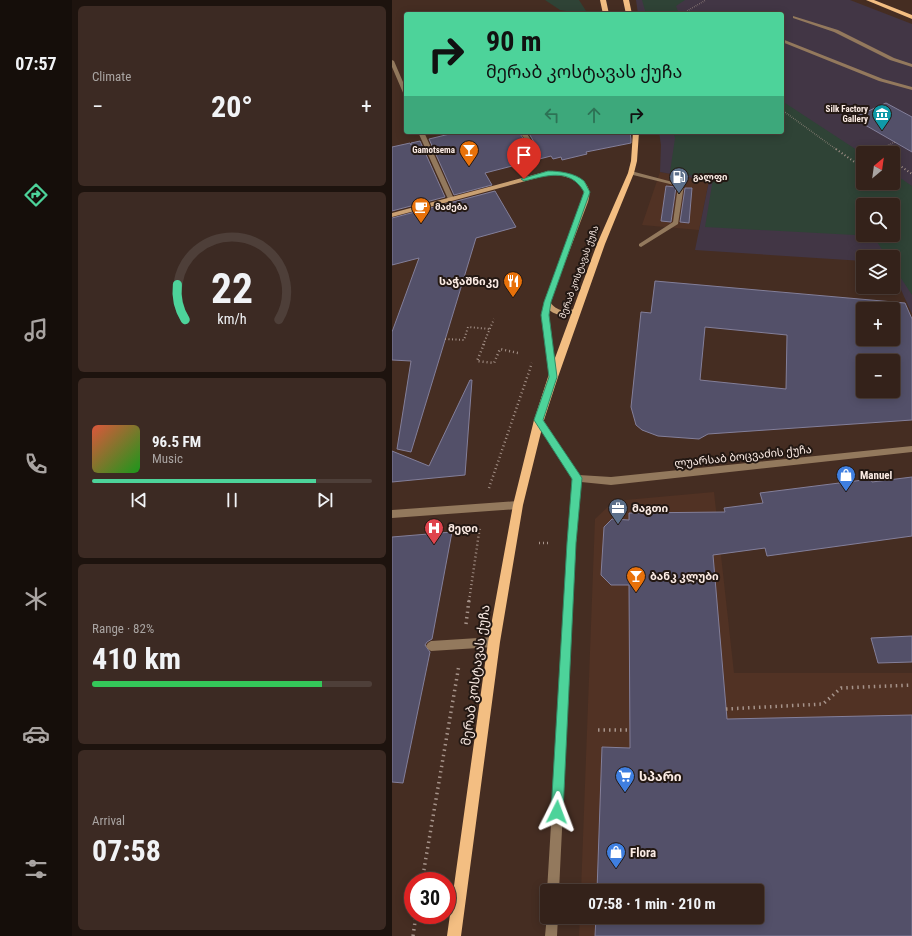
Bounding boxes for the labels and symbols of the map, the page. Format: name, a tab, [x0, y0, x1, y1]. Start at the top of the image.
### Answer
museum icon: Silk Factory Gallery	[871, 103, 893, 131]
place label: Silk Factory Gallery	[826, 104, 868, 124]
pin	[507, 138, 541, 179]
bar icon: Gamotsema	[458, 139, 480, 167]
place label: Gamotsema	[412, 145, 455, 155]
north arrow	[856, 146, 900, 190]
fuel station icon: გალფი	[668, 166, 690, 194]
place label: გალფი	[693, 172, 728, 183]
cafe icon: მაძება	[410, 196, 432, 224]
place label: მაძება	[435, 202, 468, 212]
street label: მერაბ კოსტავას ქუჩა	[558, 224, 601, 320]
restaurant icon: საჭაშნიკე	[502, 270, 524, 298]
place label: საჭაშნიკე	[439, 275, 499, 288]
street label: ლუარსაბ ბოცვაძის ქუჩა	[674, 443, 812, 470]
shop icon: Manuel	[835, 464, 857, 492]
place label: Manuel	[860, 469, 893, 482]
office icon: მაგთი	[607, 497, 629, 525]
place label: მაგთი	[632, 502, 668, 515]
hospital icon: მედი	[423, 517, 445, 545]
place label: მედი	[448, 522, 478, 535]
bar icon: ბანკ კლუბი	[625, 565, 647, 593]
place label: ბანკ კლუბი	[650, 570, 719, 583]
street label: მერაბ კოსტავას ქუჩა	[458, 604, 493, 746]
supermarket icon: სპარი	[614, 765, 636, 793]
place label: სპარი	[639, 769, 682, 784]
position arrow	[536, 791, 578, 833]
shop icon: Flora	[605, 841, 627, 869]
place label: Flora	[630, 845, 656, 860]
speed limit sign: 30	[404, 872, 456, 924]

